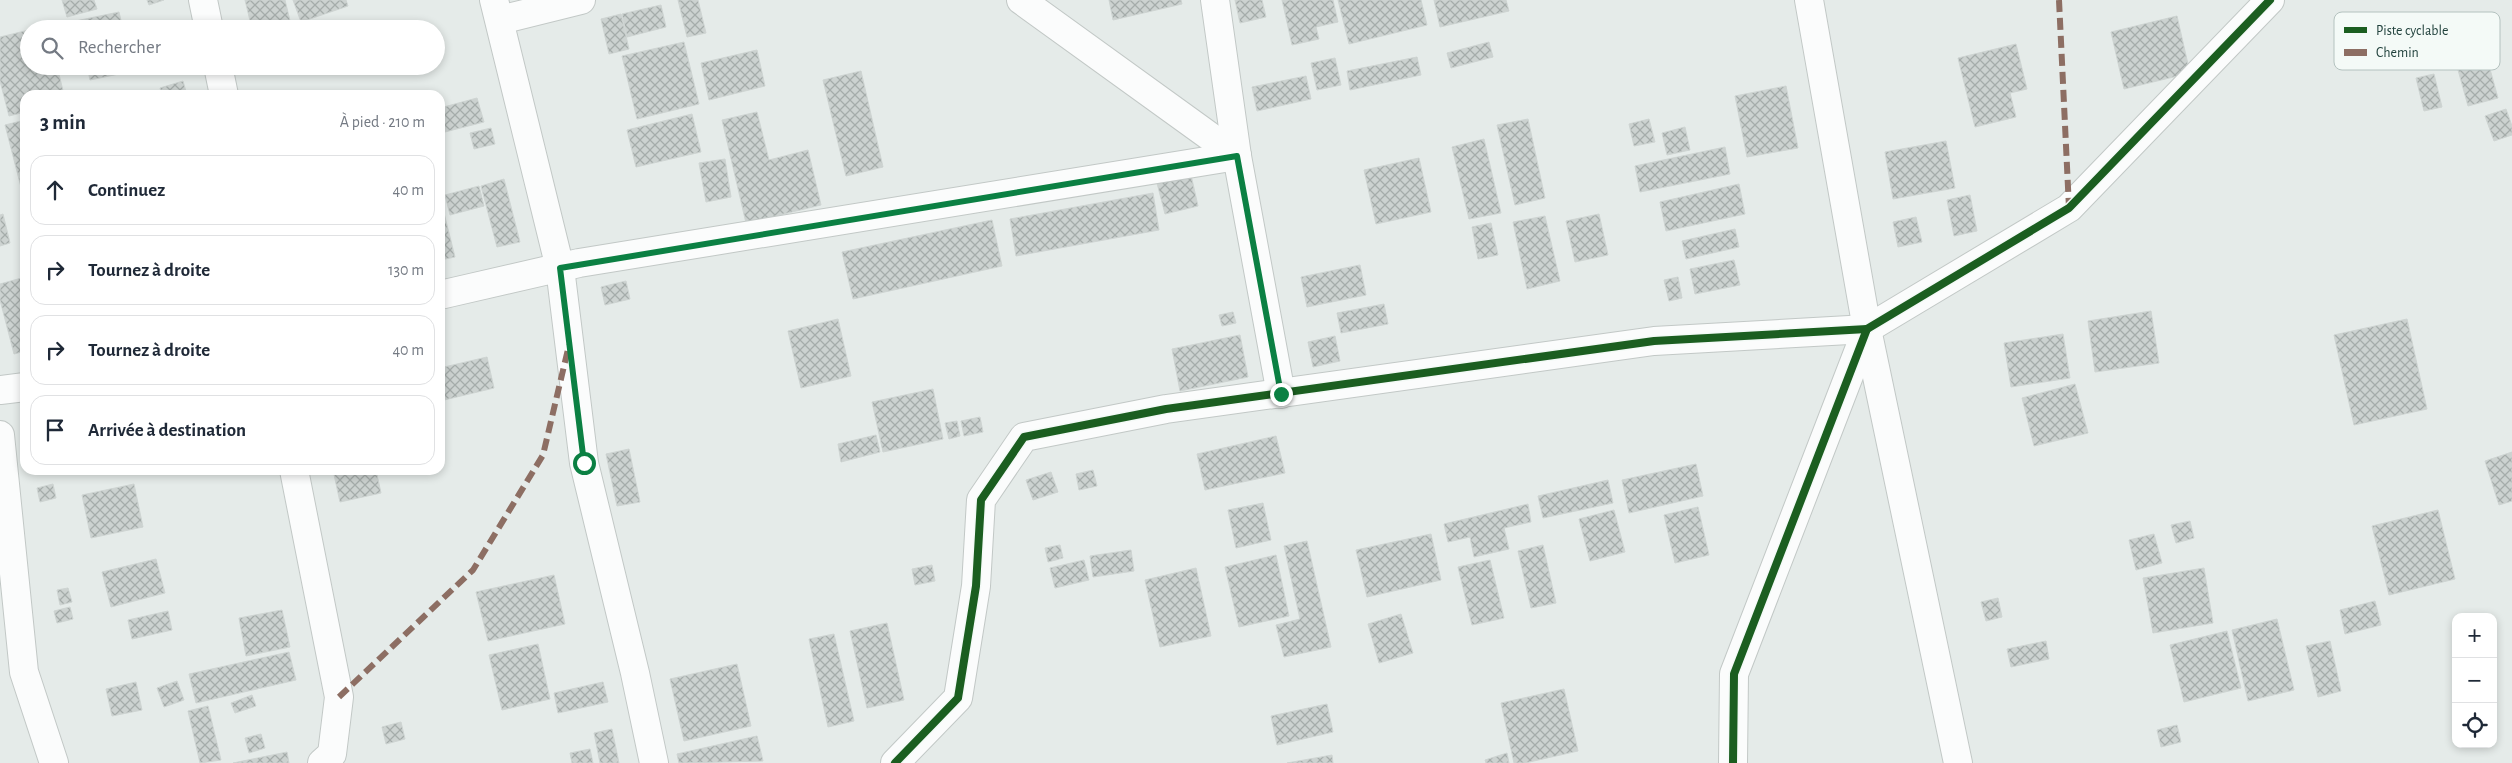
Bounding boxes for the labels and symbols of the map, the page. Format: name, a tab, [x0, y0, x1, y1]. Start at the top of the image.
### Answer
legend	[2334, 12, 2500, 70]
text: Piste cyclable	[2376, 24, 2448, 38]
text: Chemin	[2376, 46, 2419, 60]
route end	[1270, 383, 1293, 406]
route start	[573, 452, 596, 475]

